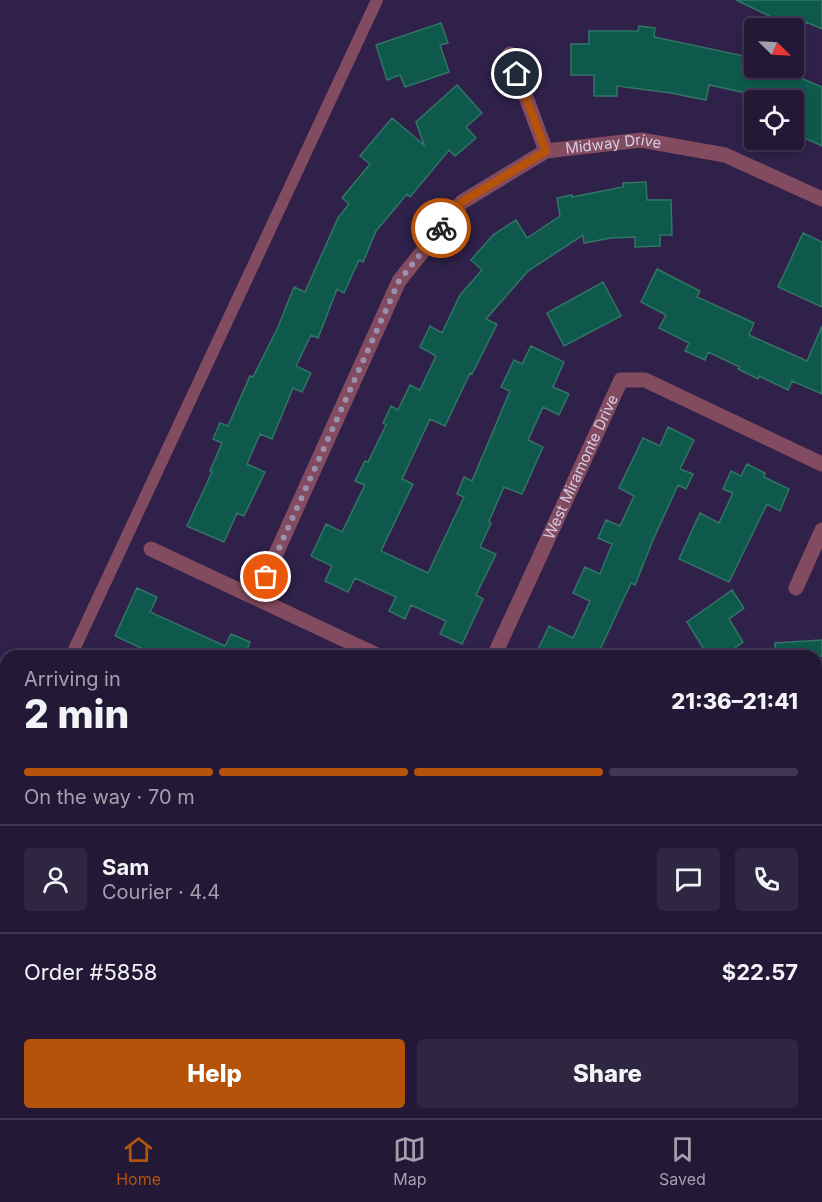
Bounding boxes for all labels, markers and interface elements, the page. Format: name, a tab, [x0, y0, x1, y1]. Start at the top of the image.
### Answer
north arrow	[744, 18, 804, 78]
map controls	[744, 18, 804, 150]
pin	[491, 48, 542, 99]
icon: home	[500, 57, 533, 90]
button: locate	[744, 90, 804, 150]
street label: Midway Drive	[564, 130, 663, 158]
courier	[411, 198, 471, 258]
icon: bike	[425, 212, 458, 245]
street label: West Miramonte Drive	[539, 391, 622, 542]
pin	[240, 551, 291, 602]
icon: bag	[249, 560, 282, 593]
text: Arriving in	[24, 667, 121, 691]
text: 21:36–21:41	[671, 688, 798, 714]
text: 2 min	[24, 690, 129, 737]
text: On the way · 70 m	[24, 785, 195, 809]
button: person	[24, 848, 87, 911]
button: chat	[657, 848, 720, 911]
button: phone	[735, 848, 798, 911]
text: Sam	[102, 854, 149, 880]
text: Courier · 4.4	[102, 880, 220, 904]
text: Order #5858	[24, 959, 157, 985]
text: $22.57	[722, 959, 798, 985]
button: Help	[24, 1039, 405, 1108]
button: Share	[417, 1039, 798, 1108]
tab: Home	[116, 1133, 161, 1189]
tab: Map	[393, 1133, 427, 1189]
tab: Saved	[659, 1133, 706, 1189]

